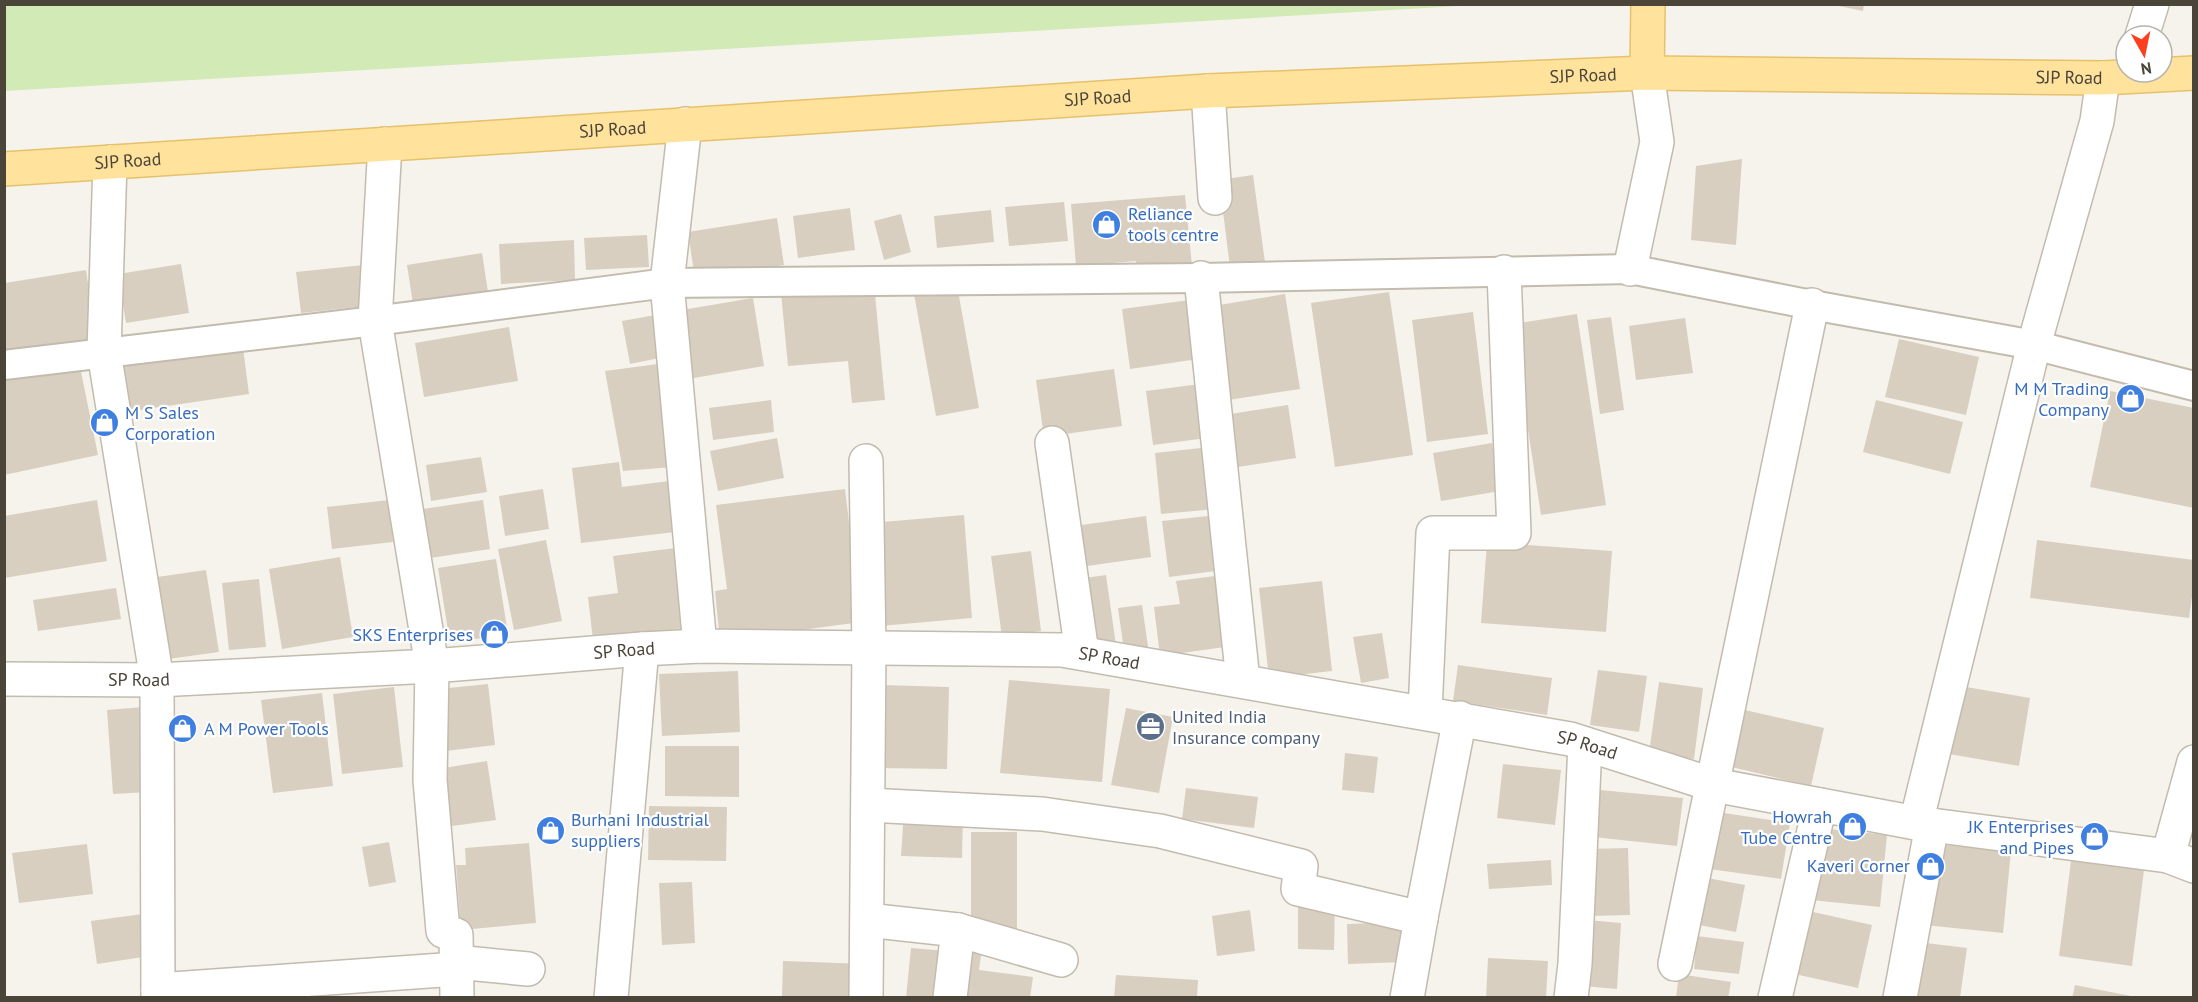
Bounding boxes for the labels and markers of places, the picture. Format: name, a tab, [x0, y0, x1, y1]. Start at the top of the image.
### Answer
place label: Reliance tools centre	[1128, 202, 1219, 246]
shop icon: Reliance tools centre	[1091, 208, 1123, 240]
place label: M M Trading Company	[2014, 377, 2110, 421]
shop icon: M M Trading Company	[2114, 383, 2146, 415]
place label: M S Sales Corporation	[125, 401, 215, 445]
shop icon: M S Sales Corporation	[88, 407, 120, 439]
shop icon: SKS Enterprises	[478, 619, 510, 651]
place label: SKS Enterprises	[352, 623, 473, 646]
place label: United India Insurance company	[1172, 705, 1320, 749]
office icon: United India Insurance company	[1135, 711, 1167, 743]
shop icon: A M Power Tools	[167, 713, 199, 745]
place label: A M Power Tools	[204, 717, 329, 740]
place label: Howrah Tube Centre	[1741, 805, 1832, 849]
place label: Burhani Industrial suppliers	[571, 808, 710, 852]
shop icon: Howrah Tube Centre	[1837, 811, 1869, 843]
shop icon: Burhani Industrial suppliers	[534, 814, 566, 846]
place label: JK Enterprises and Pipes	[1967, 815, 2074, 859]
shop icon: JK Enterprises and Pipes	[2079, 821, 2111, 853]
shop icon: Kaveri Corner	[1915, 850, 1947, 882]
place label: Kaveri Corner	[1807, 854, 1910, 877]

